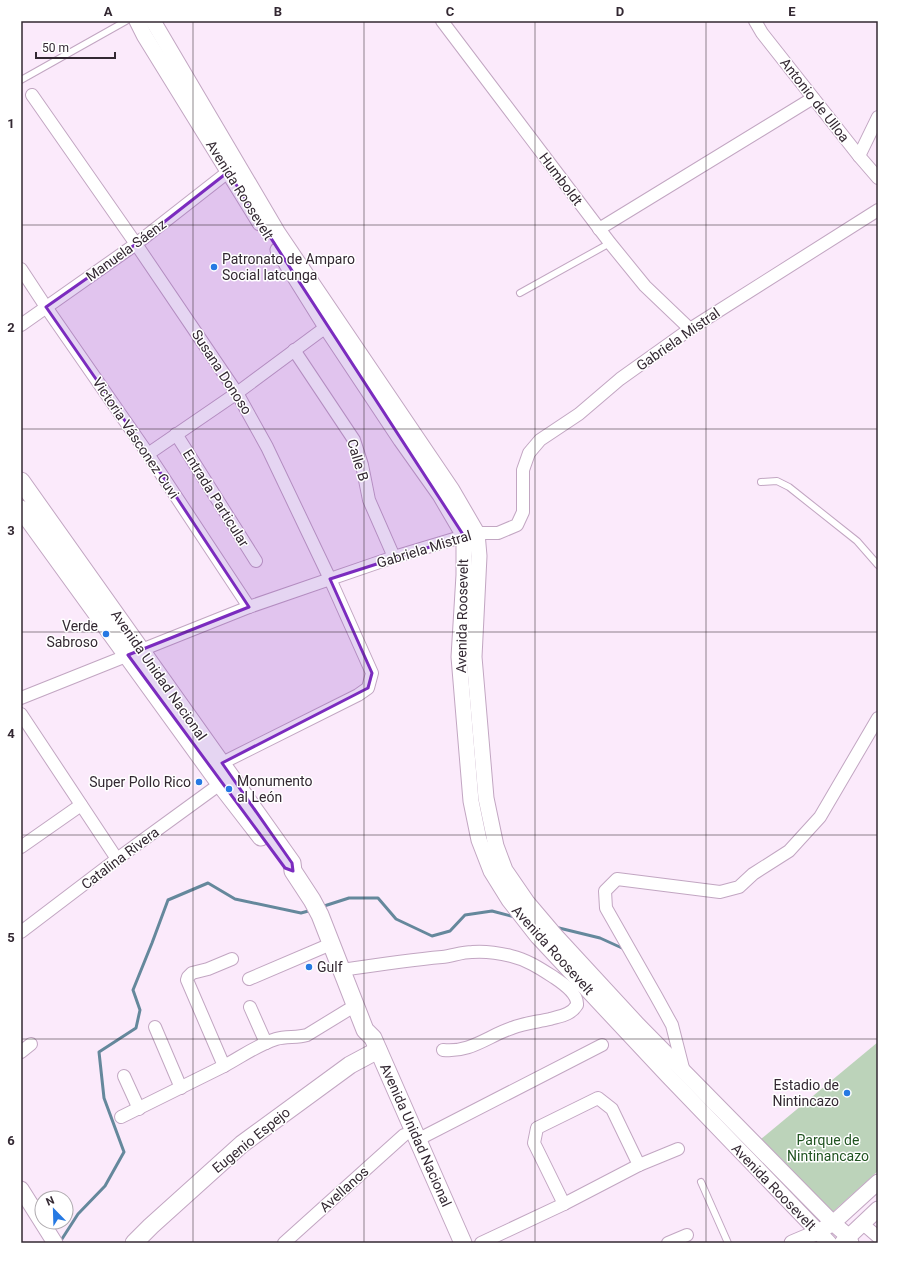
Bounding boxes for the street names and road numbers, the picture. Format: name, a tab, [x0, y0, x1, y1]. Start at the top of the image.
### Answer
street label: Antonio de Ulloa	[777, 55, 853, 145]
street label: Avenida Roosevelt	[203, 137, 277, 243]
street label: Humboldt	[536, 150, 586, 209]
street label: Manuela Sáenz	[83, 216, 169, 284]
street label: Gabriela Mistral	[633, 304, 723, 374]
street label: Susana Donoso	[189, 327, 255, 417]
street label: Victoria Vásconez Cuvi	[89, 374, 183, 502]
street label: Calle B	[344, 437, 372, 483]
street label: Entrada Particular	[180, 446, 252, 550]
street label: Gabriela Mistral	[375, 527, 473, 571]
street label: Avenida Roosevelt	[453, 558, 471, 673]
street label: Avenida Unidad Nacional	[108, 607, 210, 743]
street label: Catalina Rivera	[78, 824, 162, 892]
street label: Avenida Roosevelt	[509, 902, 597, 998]
street label: Avenida Unidad Nacional	[377, 1061, 455, 1209]
street label: Eugenio Espejo	[209, 1104, 293, 1176]
street label: Avenida Roosevelt	[729, 1140, 820, 1234]
street label: Avellanos	[316, 1163, 372, 1215]

